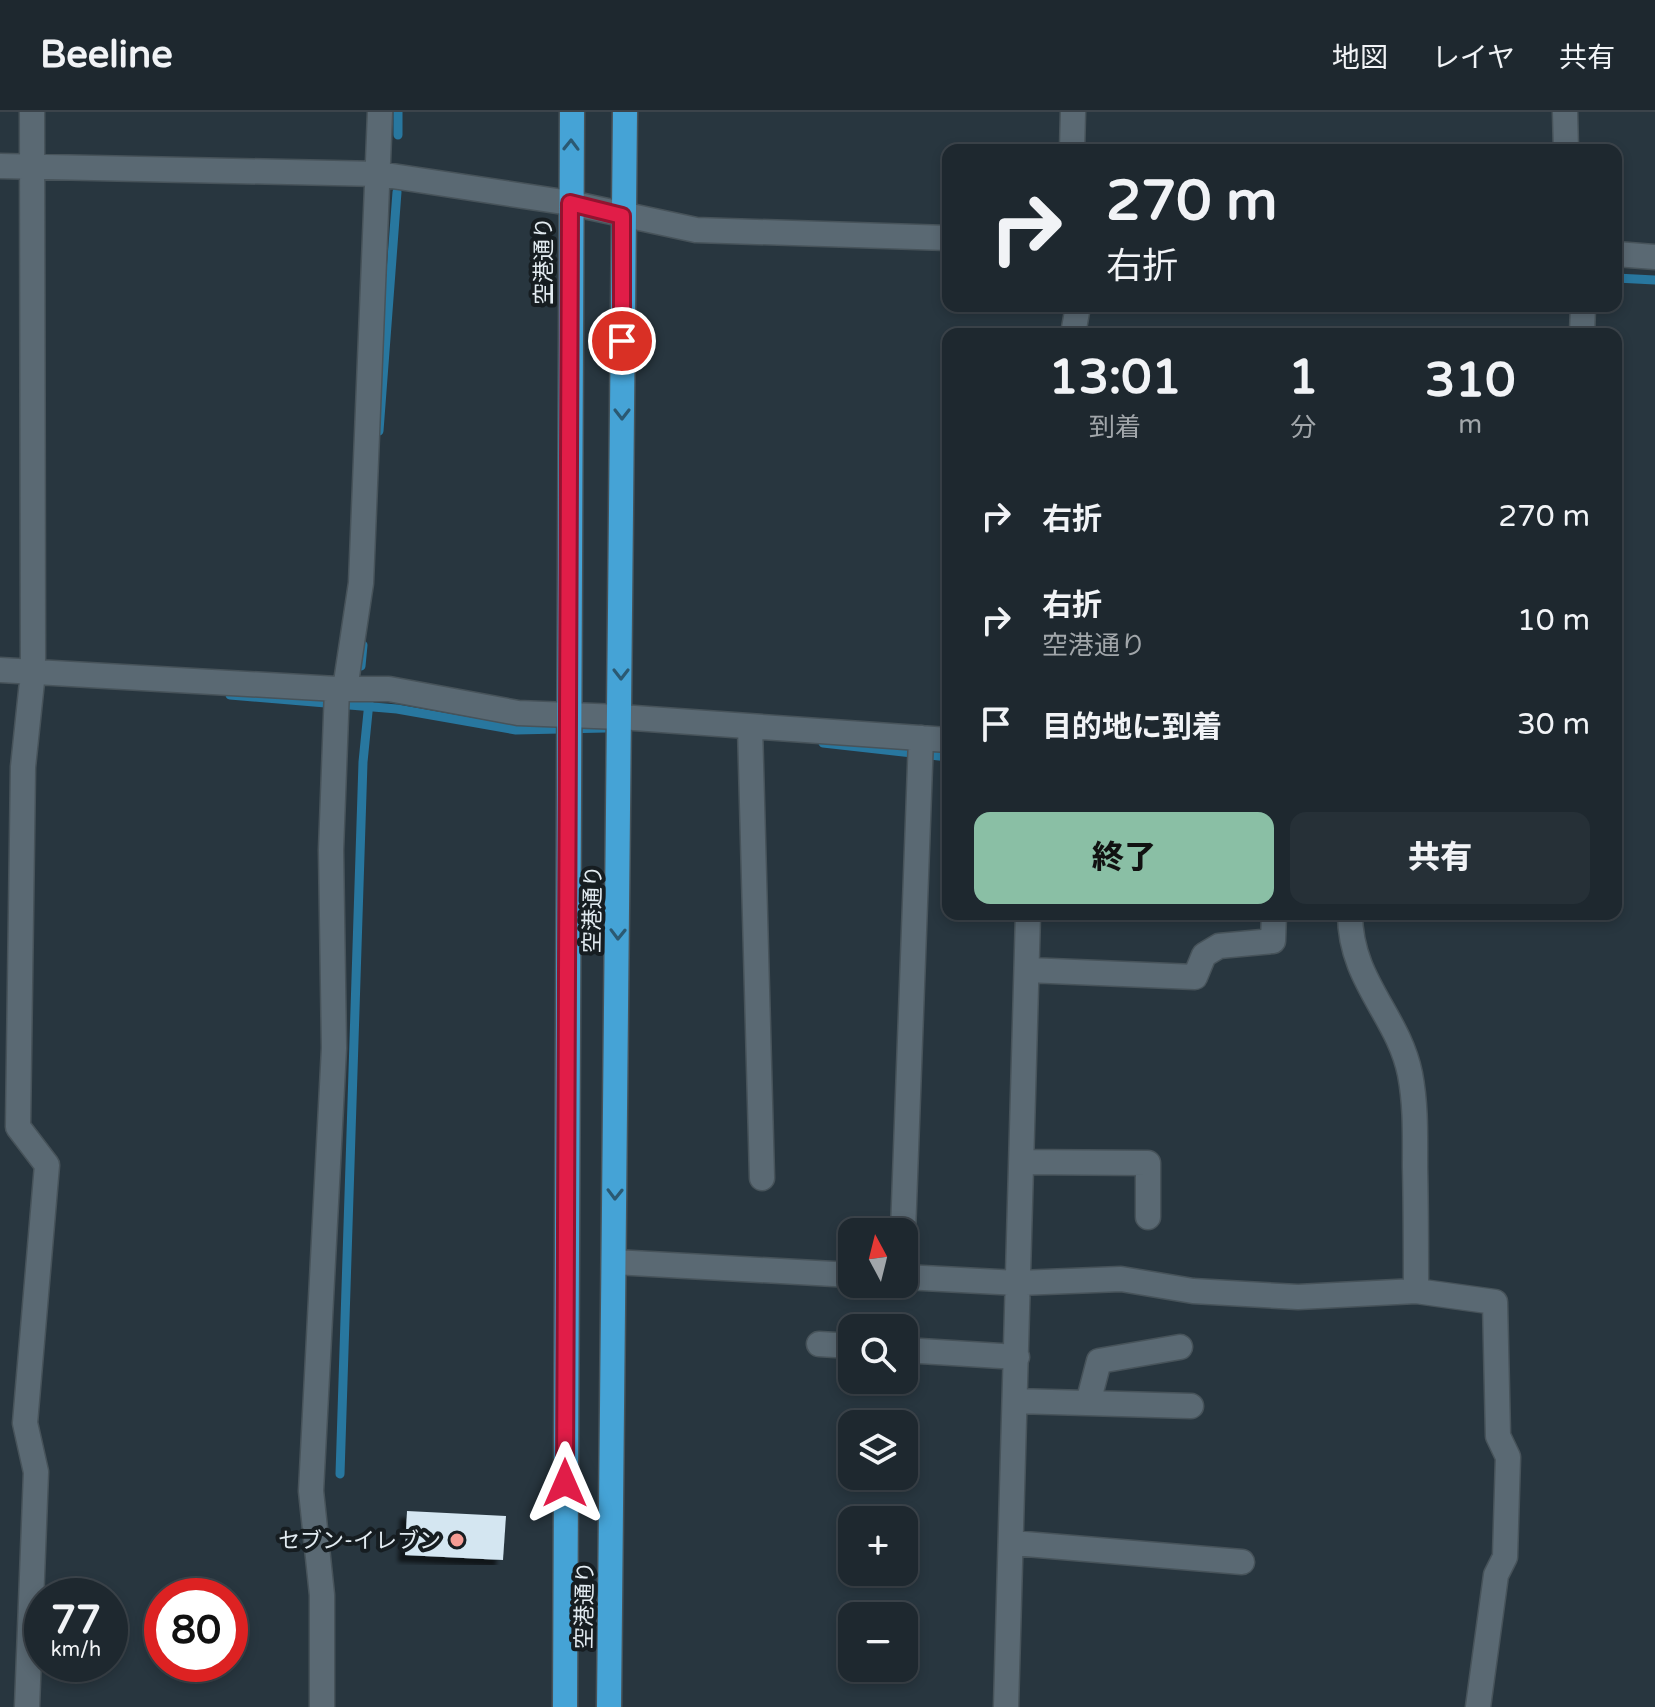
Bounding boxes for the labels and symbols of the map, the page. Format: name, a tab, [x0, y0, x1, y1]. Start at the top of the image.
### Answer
one-way arrow	[562, 138, 580, 151]
street label: 空港通り	[531, 217, 557, 305]
pin	[588, 307, 656, 375]
one-way arrow	[613, 408, 631, 421]
one-way arrow	[612, 668, 630, 681]
street label: 空港通り	[579, 865, 607, 953]
one-way arrow	[609, 928, 627, 941]
one-way arrow	[606, 1188, 623, 1201]
north arrow	[838, 1218, 918, 1298]
position arrow	[523, 1441, 607, 1525]
place label: セブン-イレブン	[278, 1528, 441, 1554]
marker: セブン-イレブン	[448, 1531, 466, 1549]
street label: 空港通り	[571, 1561, 599, 1649]
speed limit sign: 80	[144, 1578, 248, 1682]

